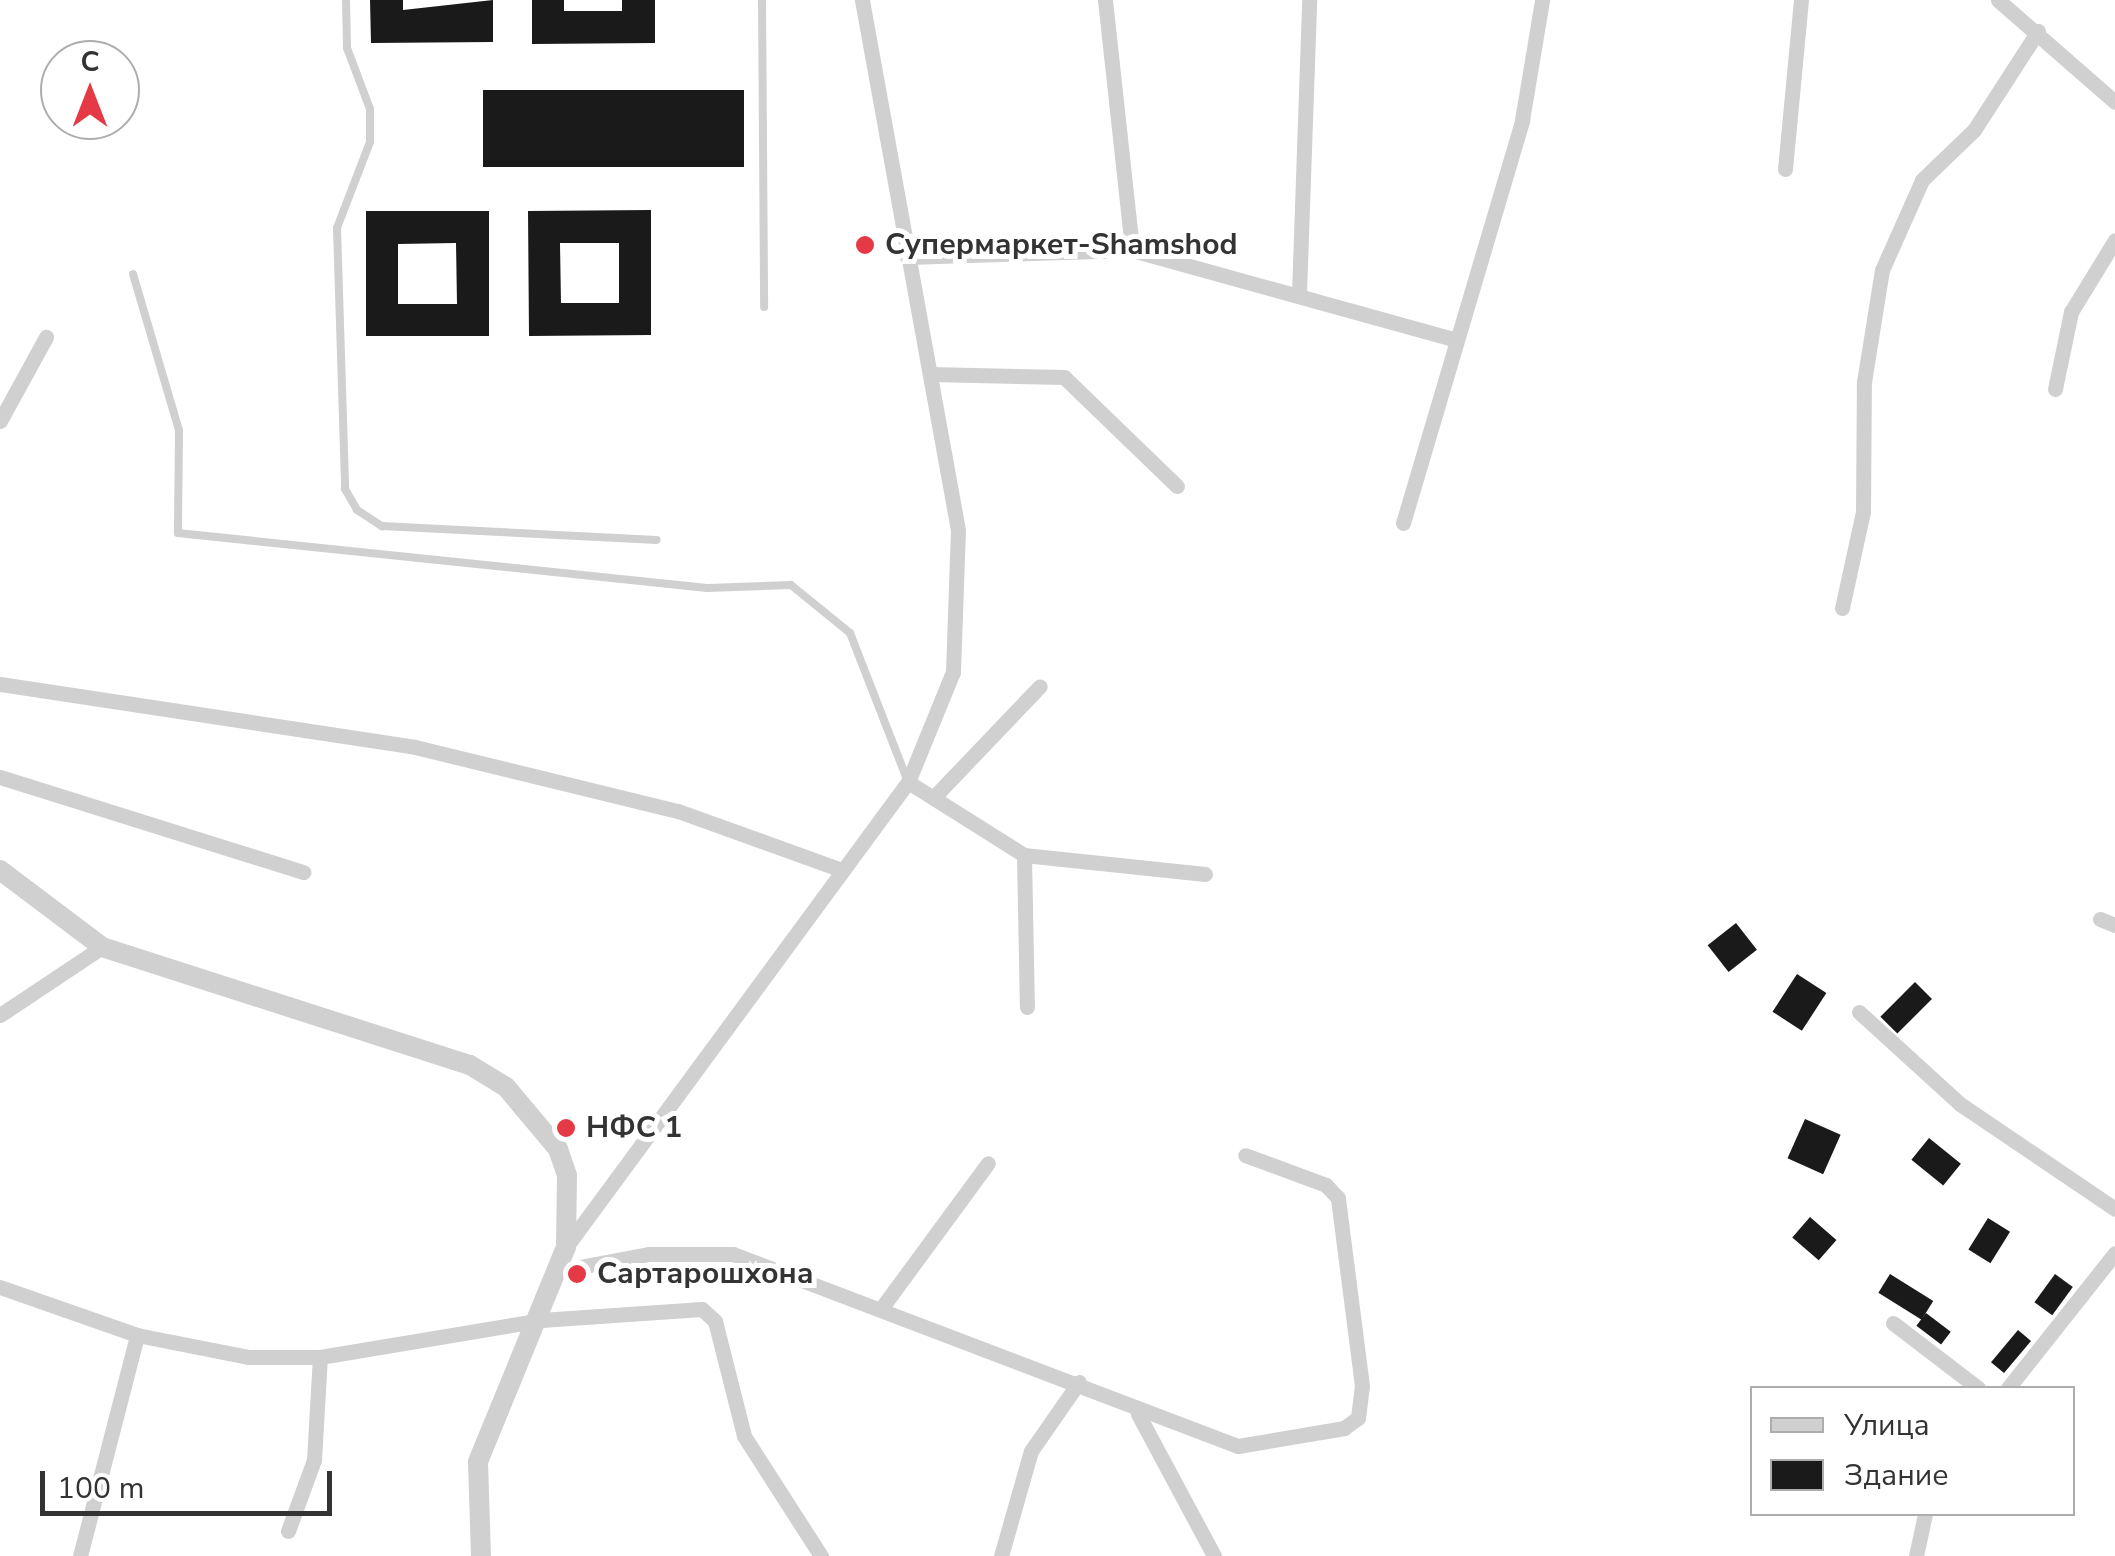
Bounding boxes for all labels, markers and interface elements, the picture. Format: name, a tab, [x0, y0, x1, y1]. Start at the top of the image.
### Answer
north arrow	[40, 40, 140, 140]
text: С	[80, 43, 100, 81]
place label: Супермаркет-Shamshod	[885, 227, 1237, 263]
marker: Супермаркет-Shamshod	[854, 234, 876, 256]
place label: НФС 1	[586, 1110, 682, 1146]
marker: НФС 1	[555, 1117, 577, 1139]
place label: Сартарошхона	[597, 1256, 814, 1292]
marker: Сартарошхона	[566, 1263, 588, 1285]
legend	[1750, 1386, 2075, 1516]
text: Улица	[1844, 1405, 1930, 1446]
scale bar	[45, 1451, 338, 1513]
text: Здание	[1844, 1455, 1949, 1496]
text: 100 m	[57, 1468, 144, 1509]

